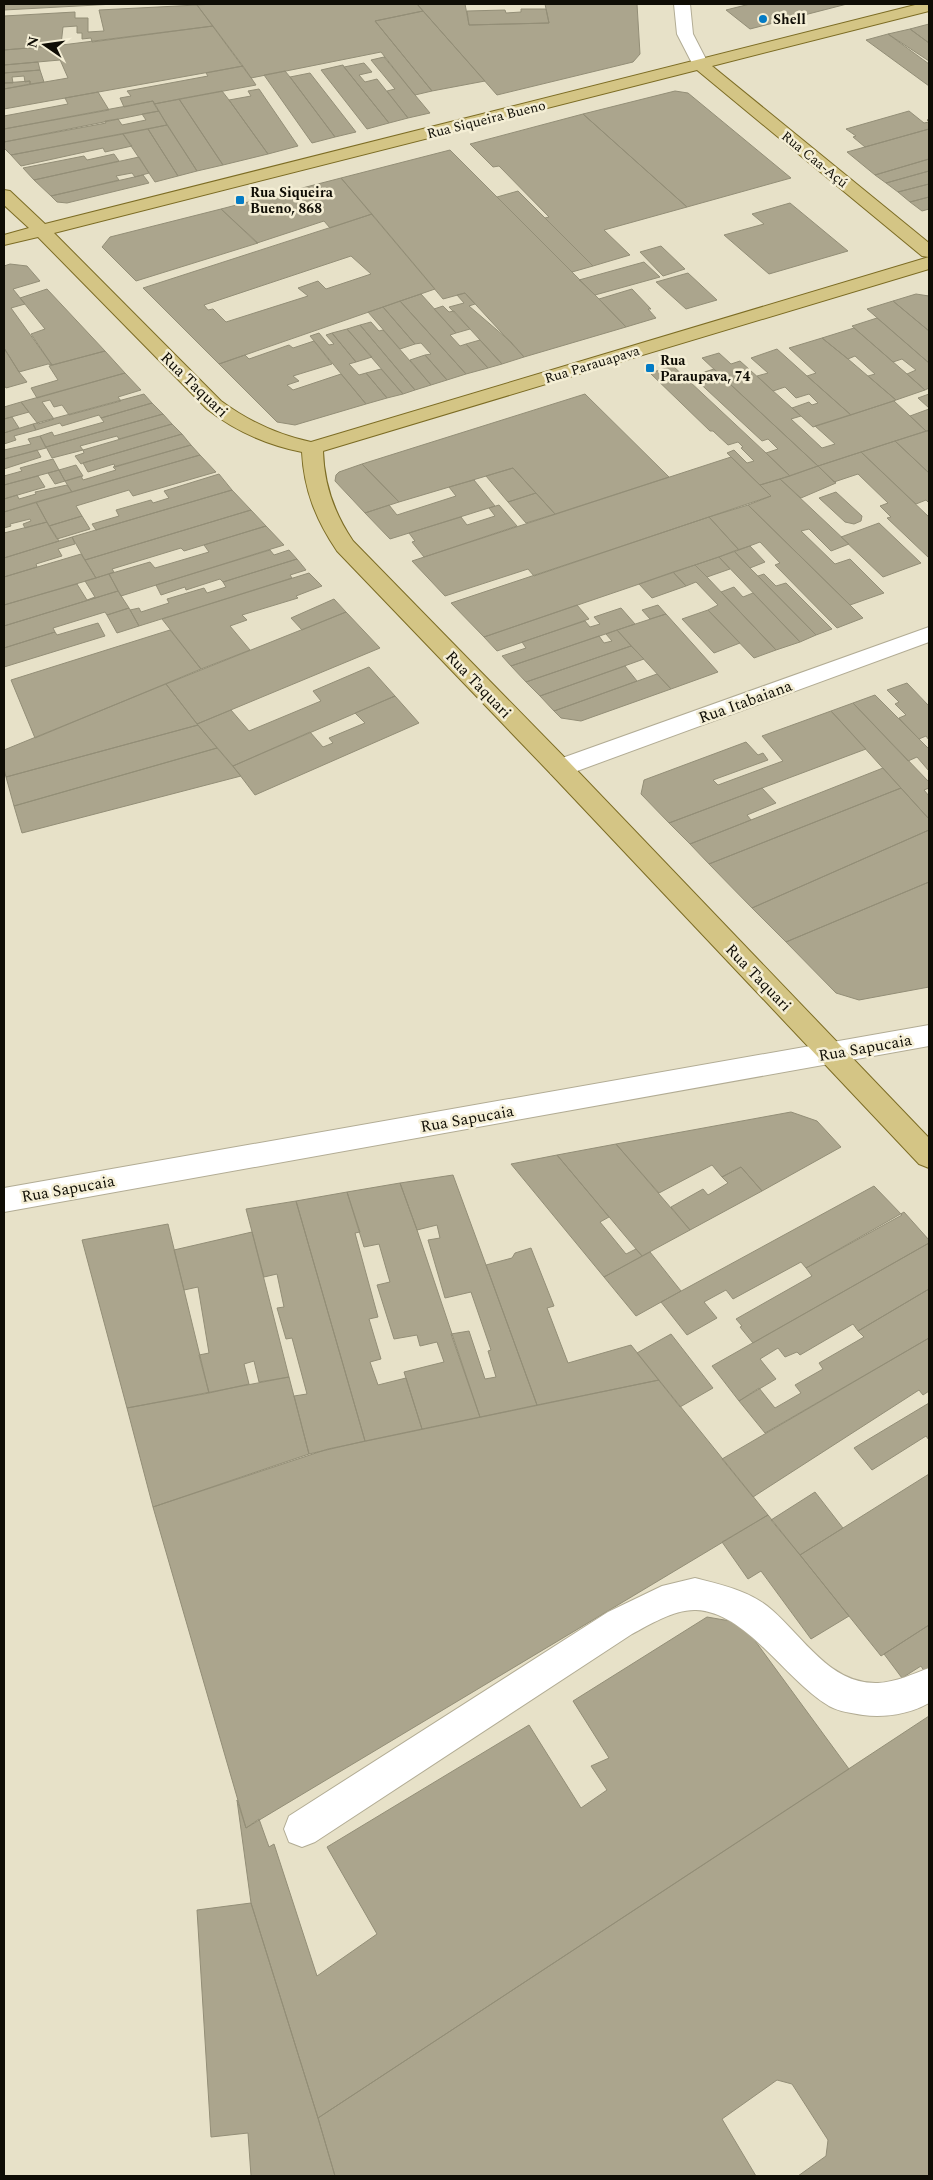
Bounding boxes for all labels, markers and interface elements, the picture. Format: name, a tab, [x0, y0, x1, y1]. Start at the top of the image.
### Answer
place label: Shell	[773, 9, 806, 30]
marker: Shell	[757, 13, 769, 25]
north arrow	[20, 20, 70, 70]
text: N	[21, 34, 44, 50]
street label: Rua Siqueira Bueno	[425, 95, 548, 144]
street label: Rua Caa-Açú	[777, 126, 853, 193]
place label: Rua Siqueira Bueno, 868	[250, 182, 334, 219]
marker: Rua Siqueira Bueno, 868	[234, 194, 246, 206]
street label: Rua Parauapava	[542, 340, 643, 389]
street label: Rua Taquari	[155, 346, 234, 423]
place label: Rua Paraupava, 74	[660, 350, 751, 387]
marker: Rua Paraupava, 74	[644, 362, 656, 374]
street label: Rua Taquari	[440, 645, 517, 724]
street label: Rua Itabaiana	[695, 674, 796, 730]
street label: Rua Taquari	[720, 938, 797, 1017]
street label: Rua Sapucaia	[817, 1028, 914, 1068]
street label: Rua Sapucaia	[419, 1099, 516, 1139]
street label: Rua Sapucaia	[20, 1169, 117, 1209]

